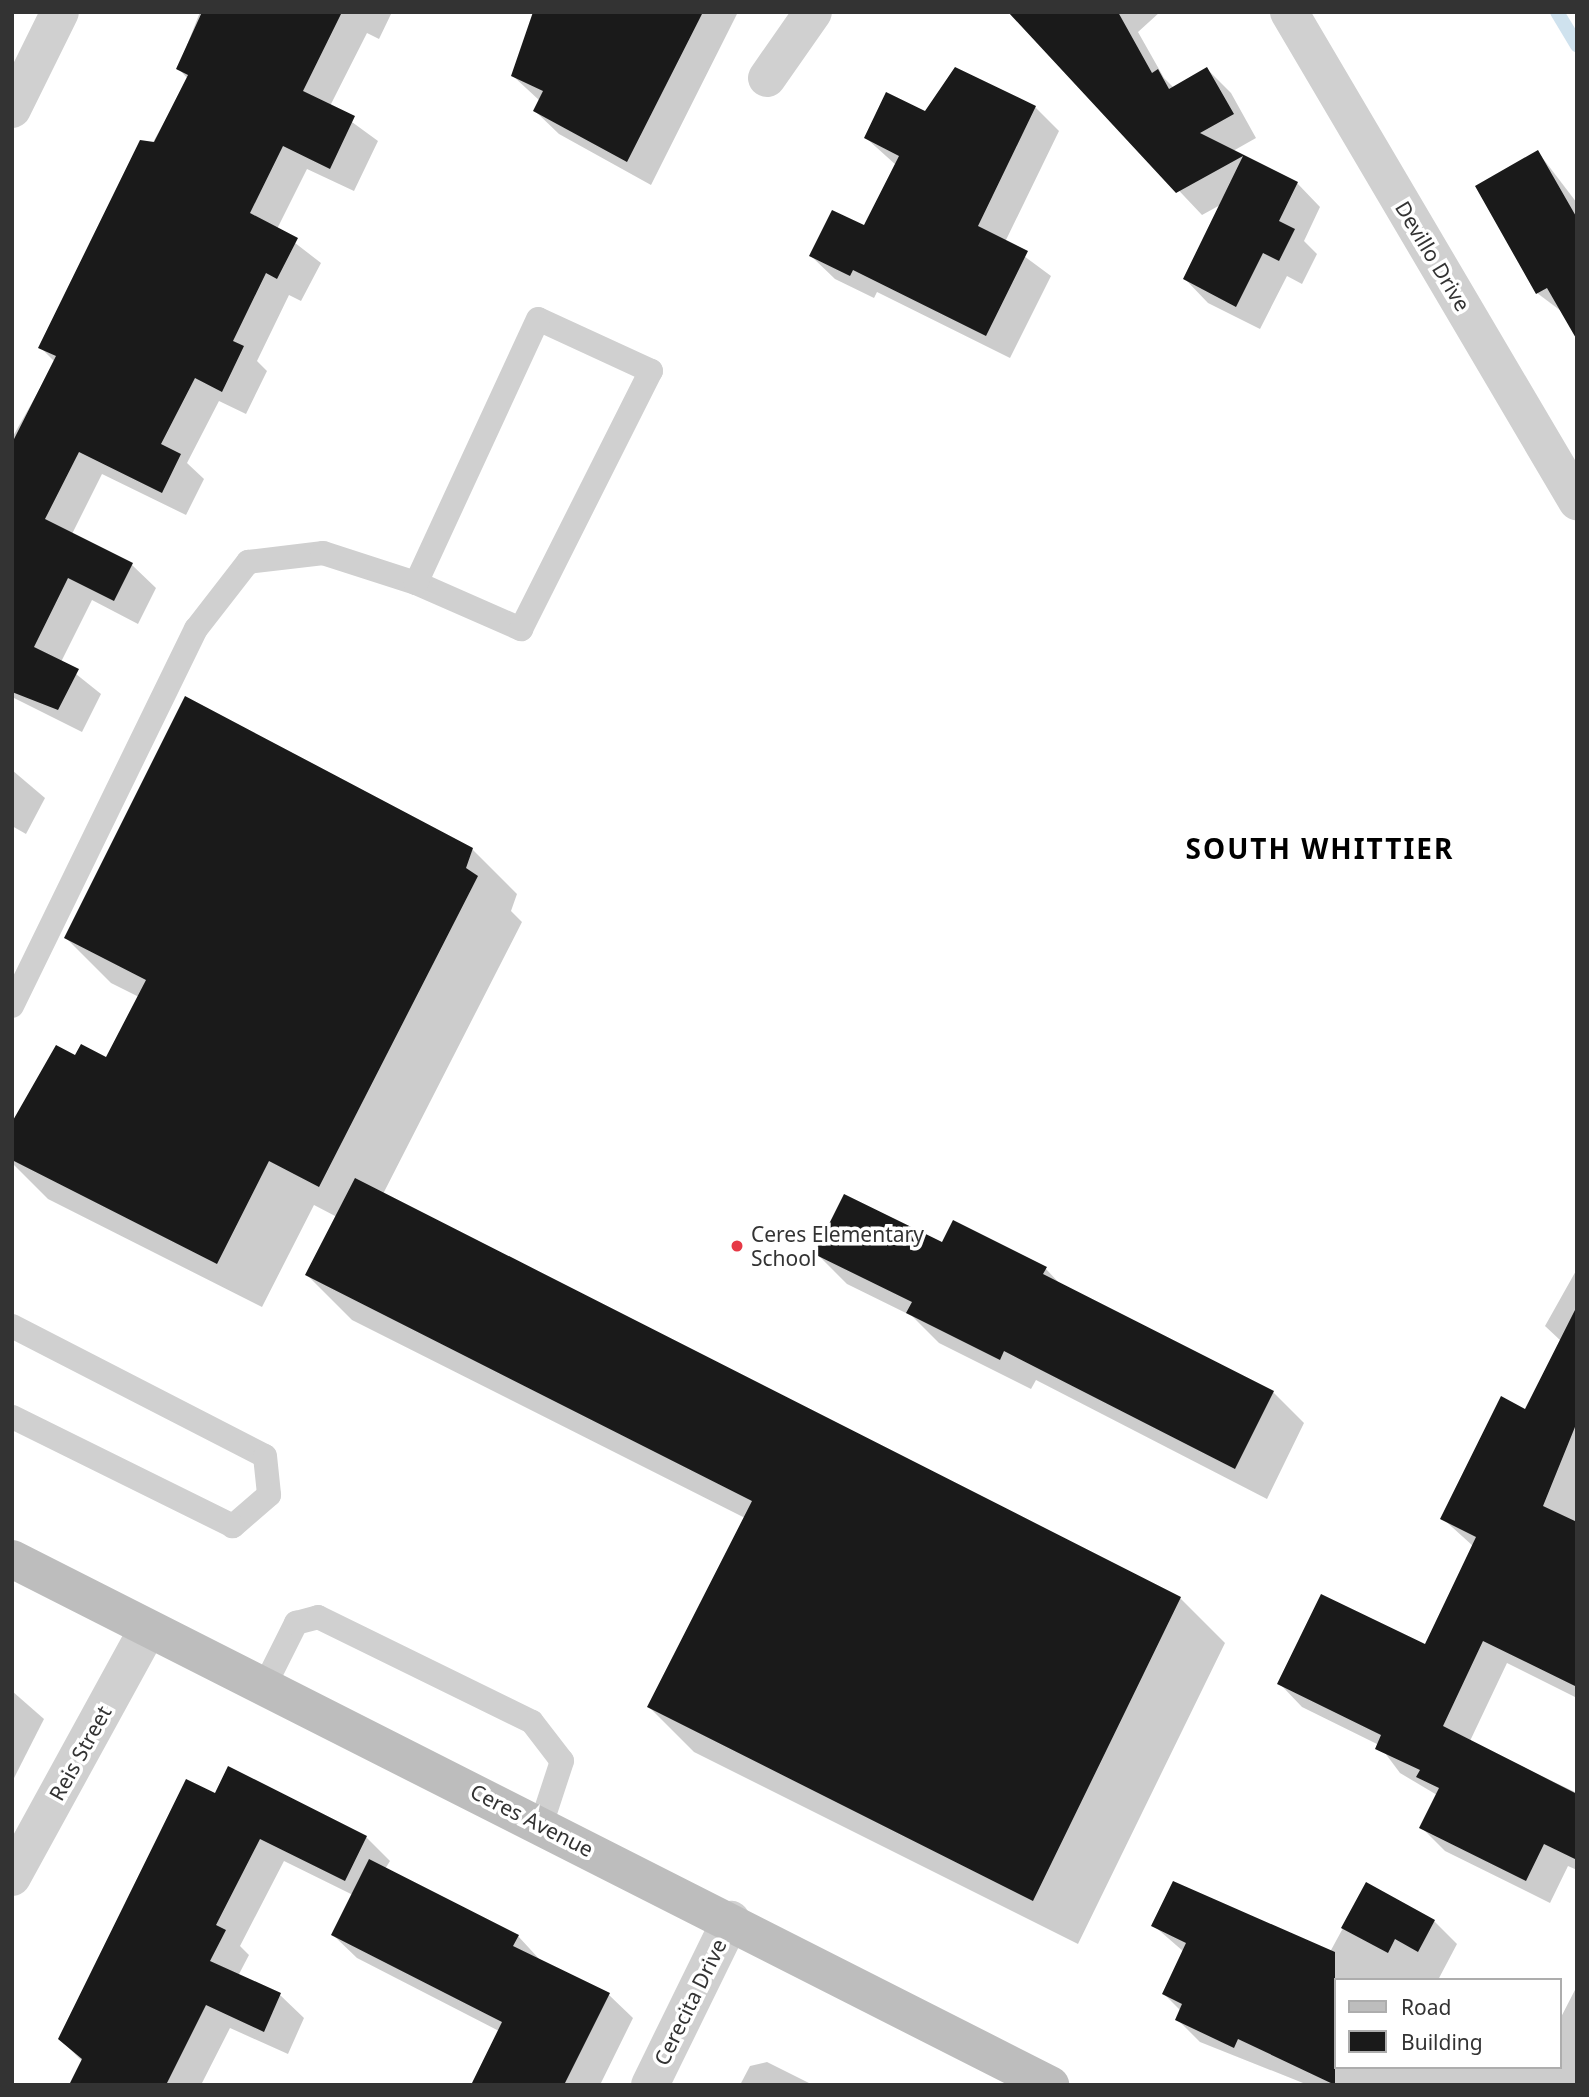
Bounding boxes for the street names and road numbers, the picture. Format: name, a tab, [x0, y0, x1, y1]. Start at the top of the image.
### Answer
street label: Devillo Drive	[1390, 196, 1476, 316]
street label: Reis Street	[44, 1701, 116, 1805]
street label: Ceres Avenue	[466, 1778, 598, 1862]
street label: Cerecita Drive	[649, 1935, 731, 2069]

